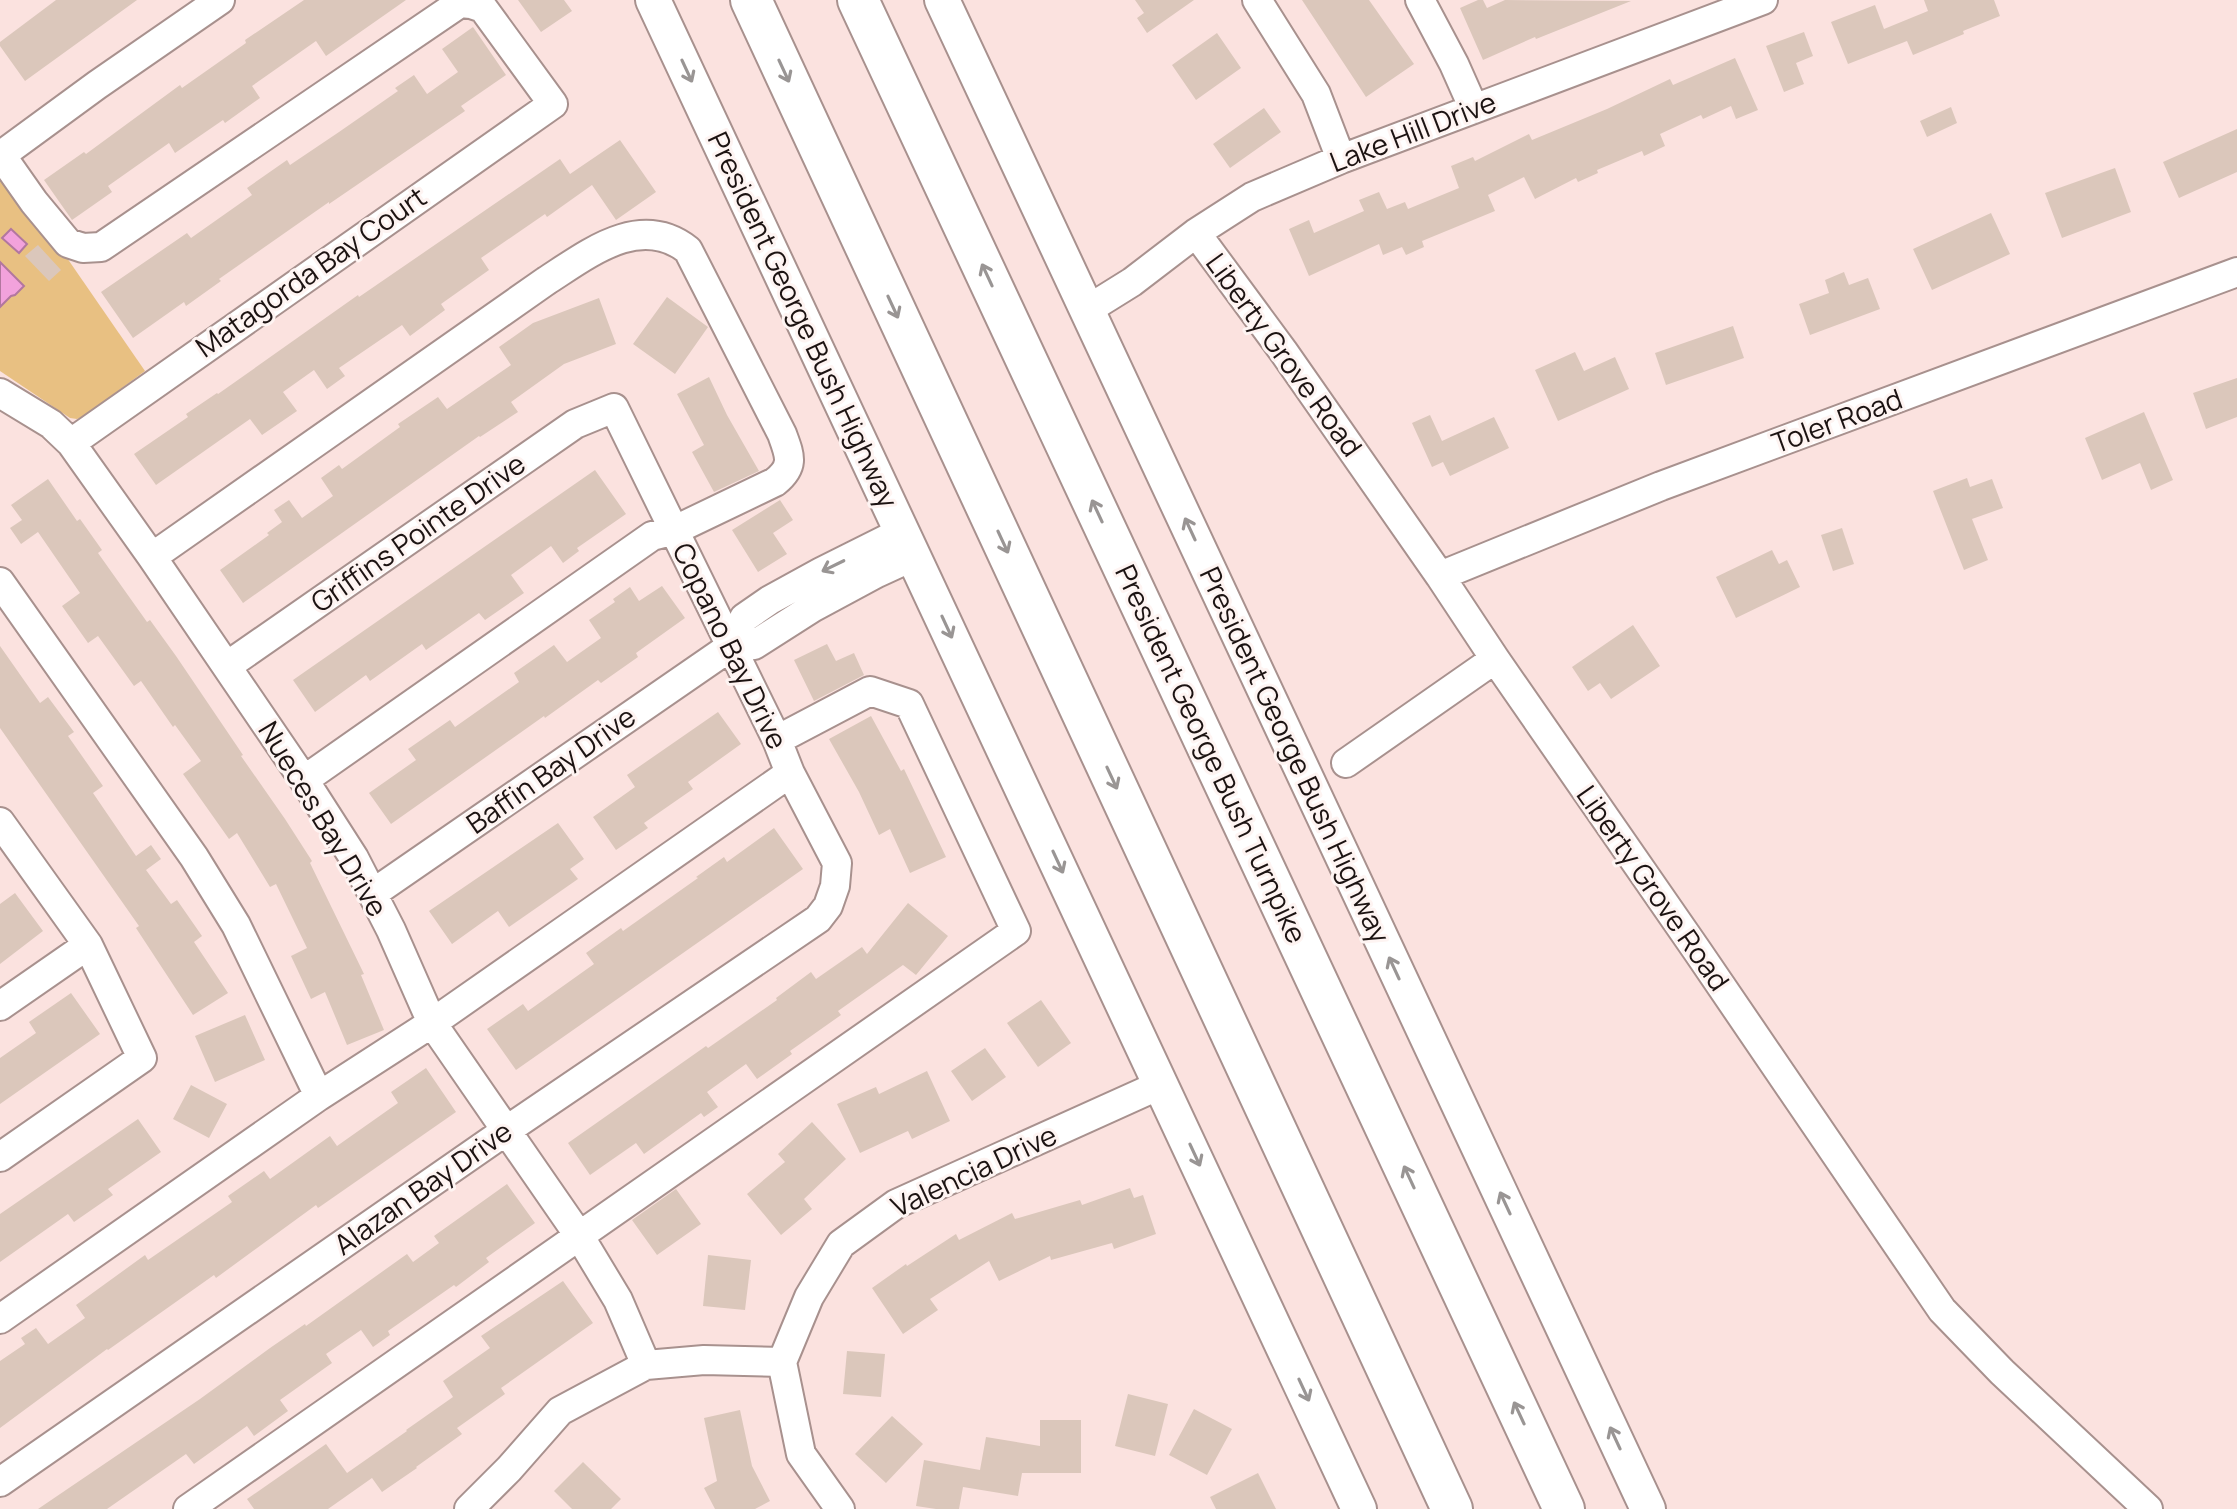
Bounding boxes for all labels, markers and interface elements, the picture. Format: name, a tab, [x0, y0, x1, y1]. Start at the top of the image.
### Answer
one-way arrow	[680, 58, 695, 82]
one-way arrow	[777, 58, 792, 82]
street label: Lake Hill Drive	[1324, 82, 1501, 180]
street label: President George Bush Highway	[700, 125, 908, 514]
street label: Matagorda Bay Court	[188, 177, 433, 365]
street label: Liberty Grove Road	[1198, 245, 1371, 464]
one-way arrow	[979, 264, 994, 288]
one-way arrow	[886, 294, 901, 318]
street label: Toler Road	[1766, 379, 1907, 461]
street label: Griffins Pointe Drive	[303, 444, 532, 620]
one-way arrow	[1089, 499, 1104, 523]
one-way arrow	[1182, 517, 1197, 541]
one-way arrow	[996, 530, 1011, 554]
street label: Copano Bay Drive	[664, 536, 797, 755]
street label: President George Bush Turnpike	[1107, 558, 1317, 949]
one-way arrow	[821, 559, 845, 574]
street label: President George Bush Highway	[1192, 560, 1400, 949]
one-way arrow	[940, 614, 955, 638]
street label: Baffin Bay Drive	[458, 697, 642, 842]
street label: Nueces Bay Drive	[250, 714, 397, 923]
one-way arrow	[1105, 766, 1120, 790]
street label: Liberty Grove Road	[1569, 777, 1739, 998]
one-way arrow	[1051, 850, 1066, 874]
one-way arrow	[1386, 956, 1401, 980]
street label: Alazan Bay Drive	[326, 1112, 519, 1263]
street label: Valencia Drive	[885, 1115, 1062, 1225]
one-way arrow	[1188, 1142, 1203, 1166]
one-way arrow	[1401, 1166, 1416, 1190]
one-way arrow	[1497, 1191, 1512, 1215]
one-way arrow	[1297, 1378, 1312, 1402]
one-way arrow	[1511, 1401, 1526, 1425]
one-way arrow	[1607, 1427, 1622, 1451]

